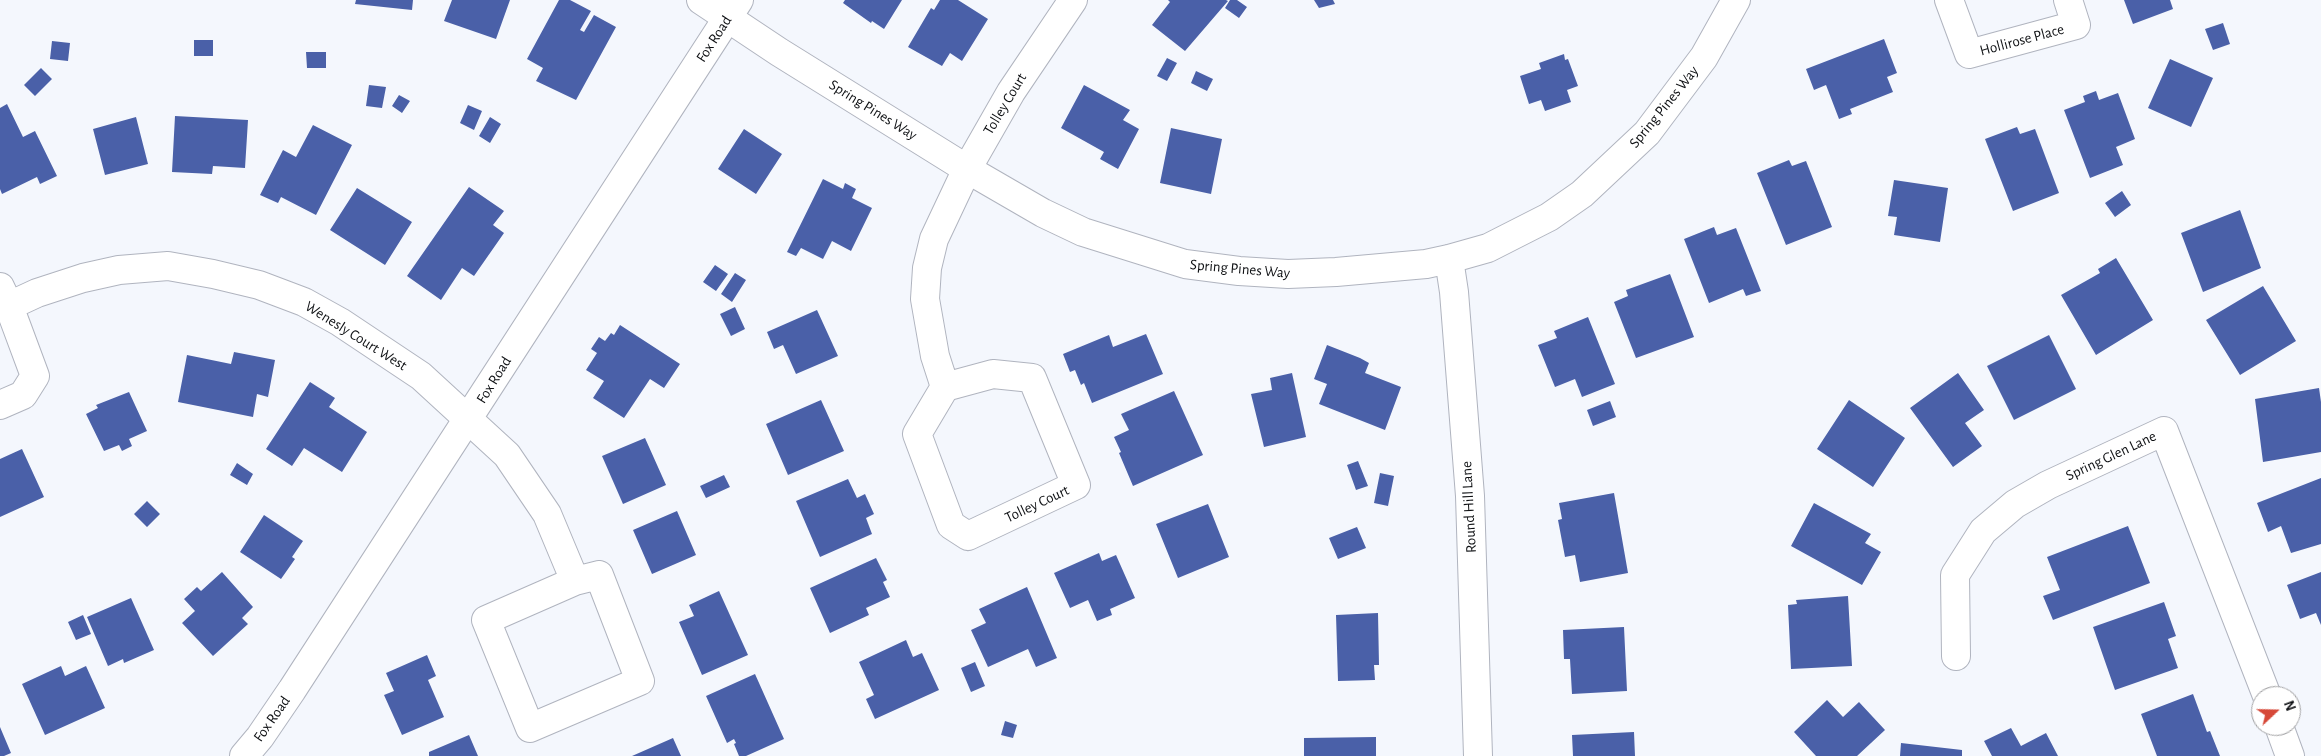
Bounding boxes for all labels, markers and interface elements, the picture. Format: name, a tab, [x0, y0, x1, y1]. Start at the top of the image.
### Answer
street label: Fox Road	[692, 12, 736, 66]
street label: Hollirose Place	[1978, 20, 2066, 60]
street label: Spring Pines Way	[1625, 62, 1703, 152]
street label: Tolley Court	[980, 70, 1030, 138]
street label: Spring Pines Way	[826, 76, 920, 144]
street label: Spring Pines Way	[1189, 256, 1291, 282]
street label: Wenesly Court West	[302, 297, 410, 375]
street label: Fox Road	[473, 353, 515, 407]
street label: Spring Glen Lane	[2063, 427, 2159, 485]
street label: Round Hill Lane	[1458, 461, 1480, 553]
street label: Tolley Court	[1002, 481, 1072, 527]
north arrow	[2251, 686, 2301, 736]
street label: Fox Road	[250, 693, 294, 745]
text: N	[2281, 699, 2297, 713]

